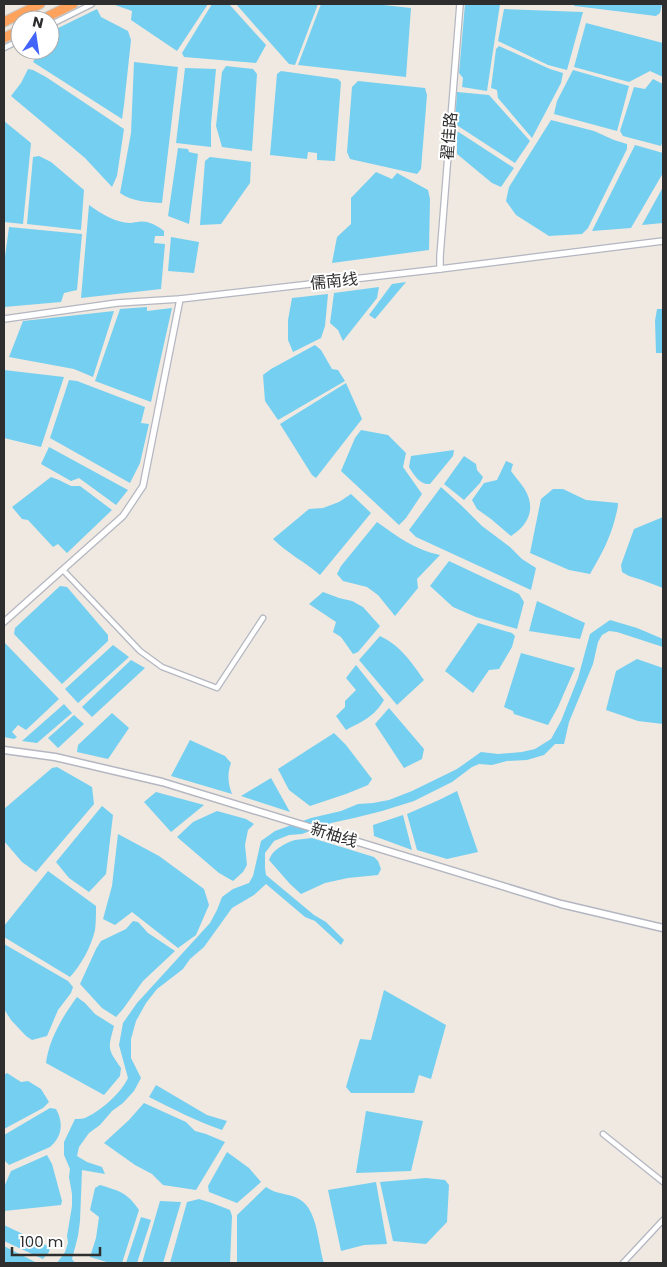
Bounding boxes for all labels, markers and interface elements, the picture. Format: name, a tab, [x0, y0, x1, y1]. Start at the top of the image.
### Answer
north arrow	[10, 10, 60, 60]
text: N	[31, 11, 45, 33]
street label: 翟佳路	[435, 111, 463, 161]
street label: 儒南线	[309, 267, 359, 295]
street label: 新柚线	[308, 817, 360, 853]
scale bar	[12, 1224, 100, 1256]
text: 100 m	[20, 1231, 63, 1252]

